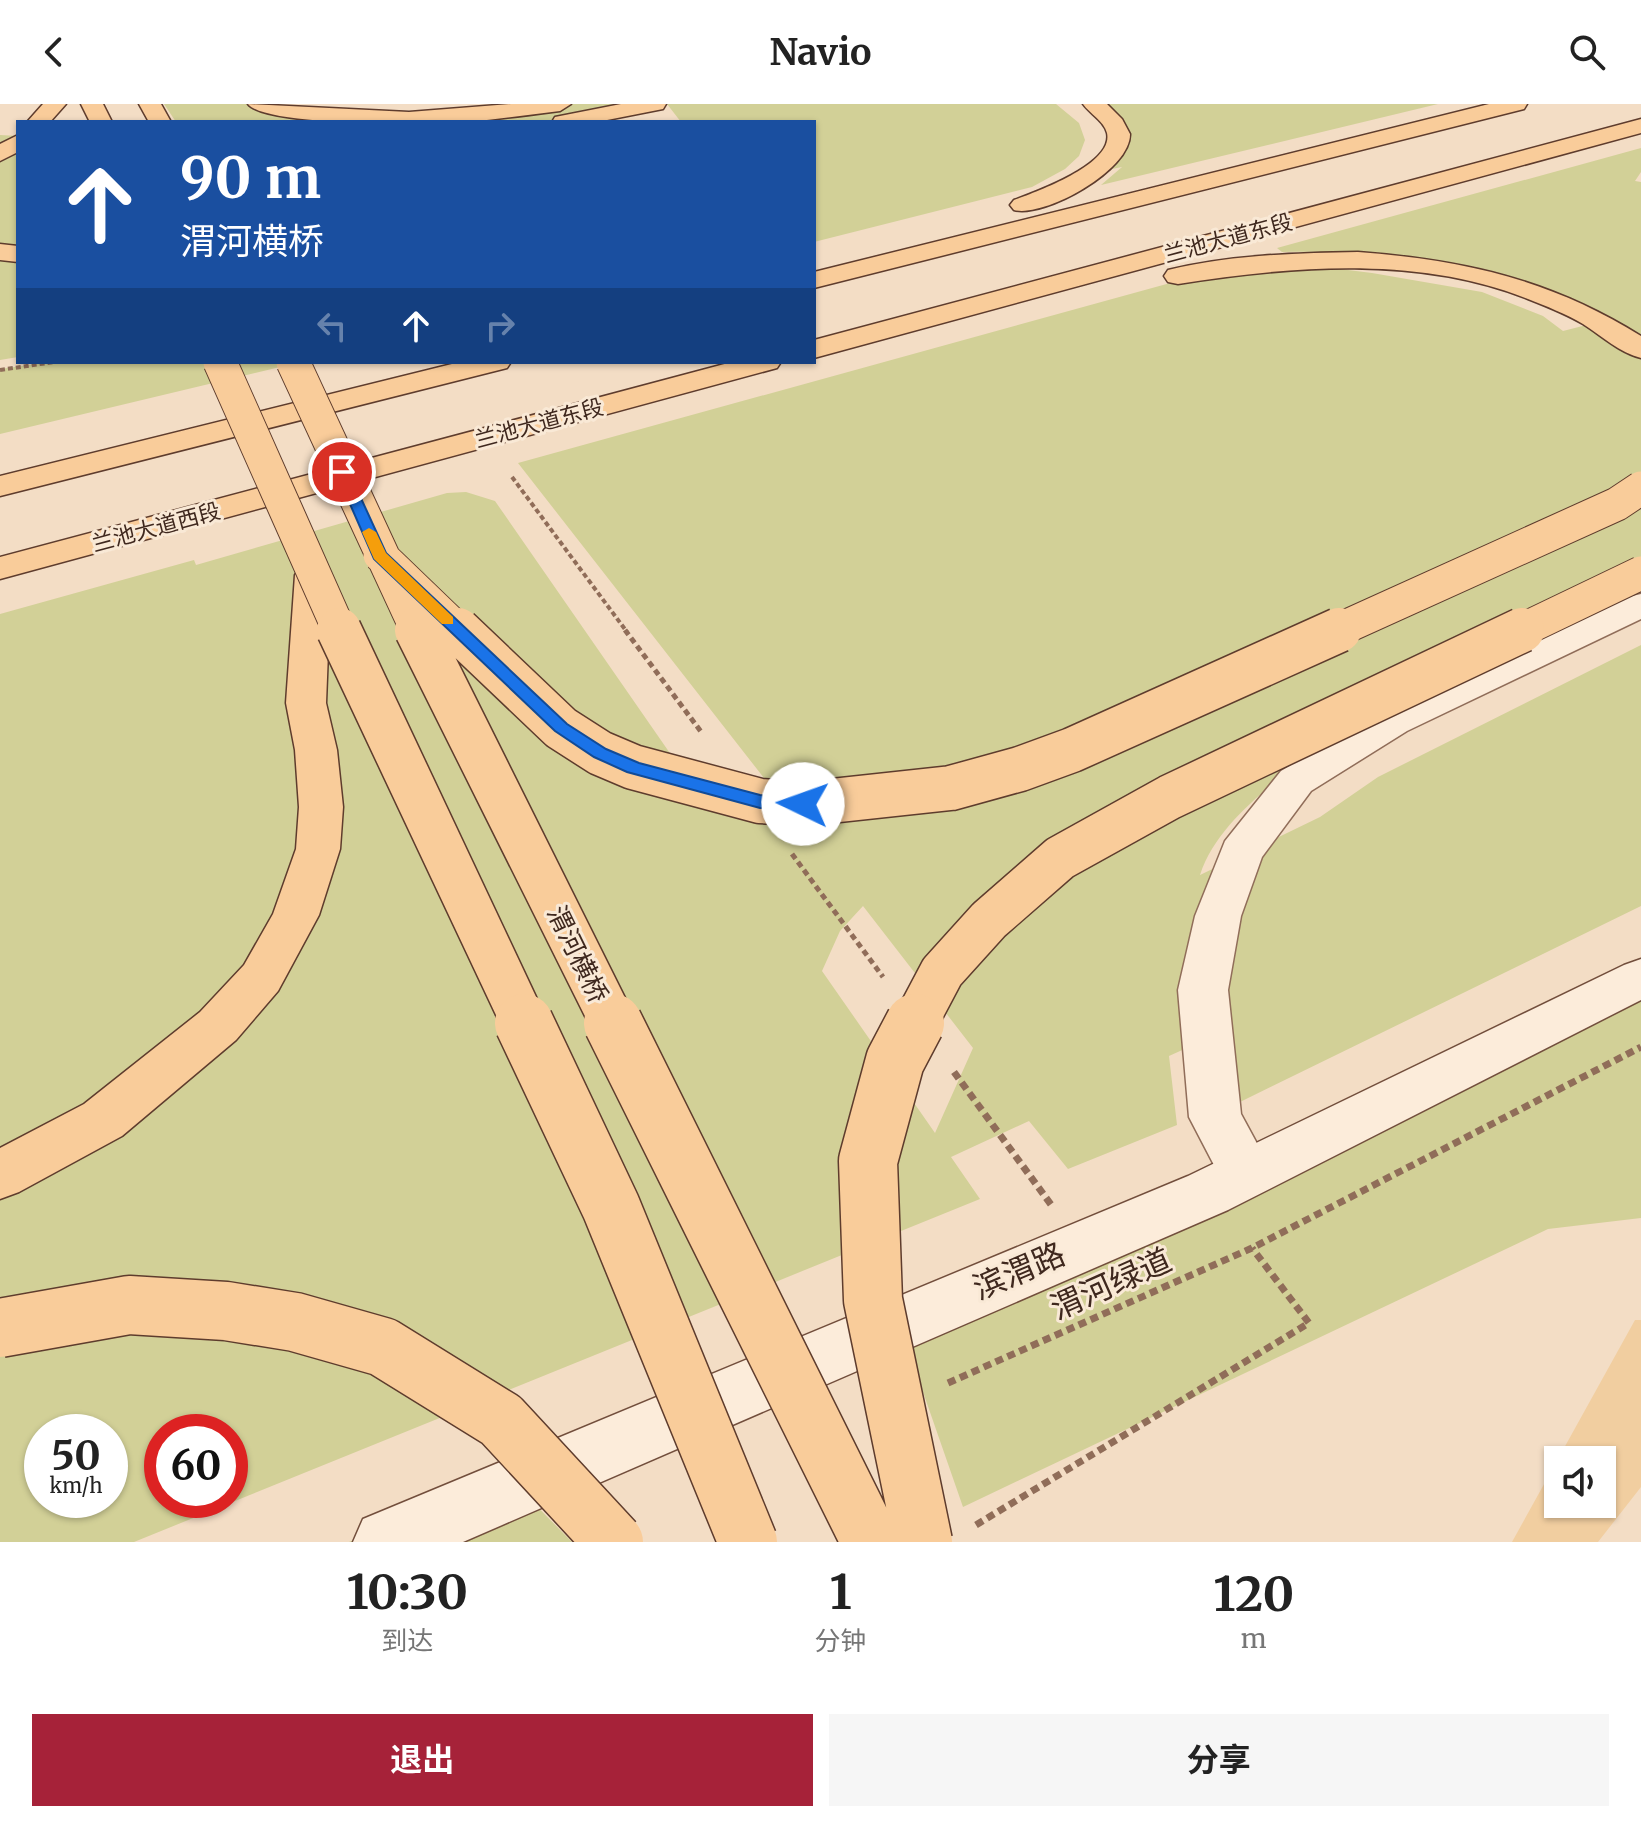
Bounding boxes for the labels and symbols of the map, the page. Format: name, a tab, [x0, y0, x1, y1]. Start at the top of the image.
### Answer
street label: 兰池大道东段	[1161, 207, 1295, 269]
street label: 兰池大道东段	[472, 392, 606, 454]
pin	[308, 438, 376, 506]
street label: 兰池大道西段	[89, 496, 223, 558]
position arrow	[761, 762, 845, 846]
street label: 渭河横桥	[540, 900, 616, 1008]
street label: 滨渭路	[967, 1234, 1071, 1308]
street label: 渭河绿道	[1044, 1240, 1178, 1328]
speed limit sign: 60	[144, 1414, 248, 1518]

